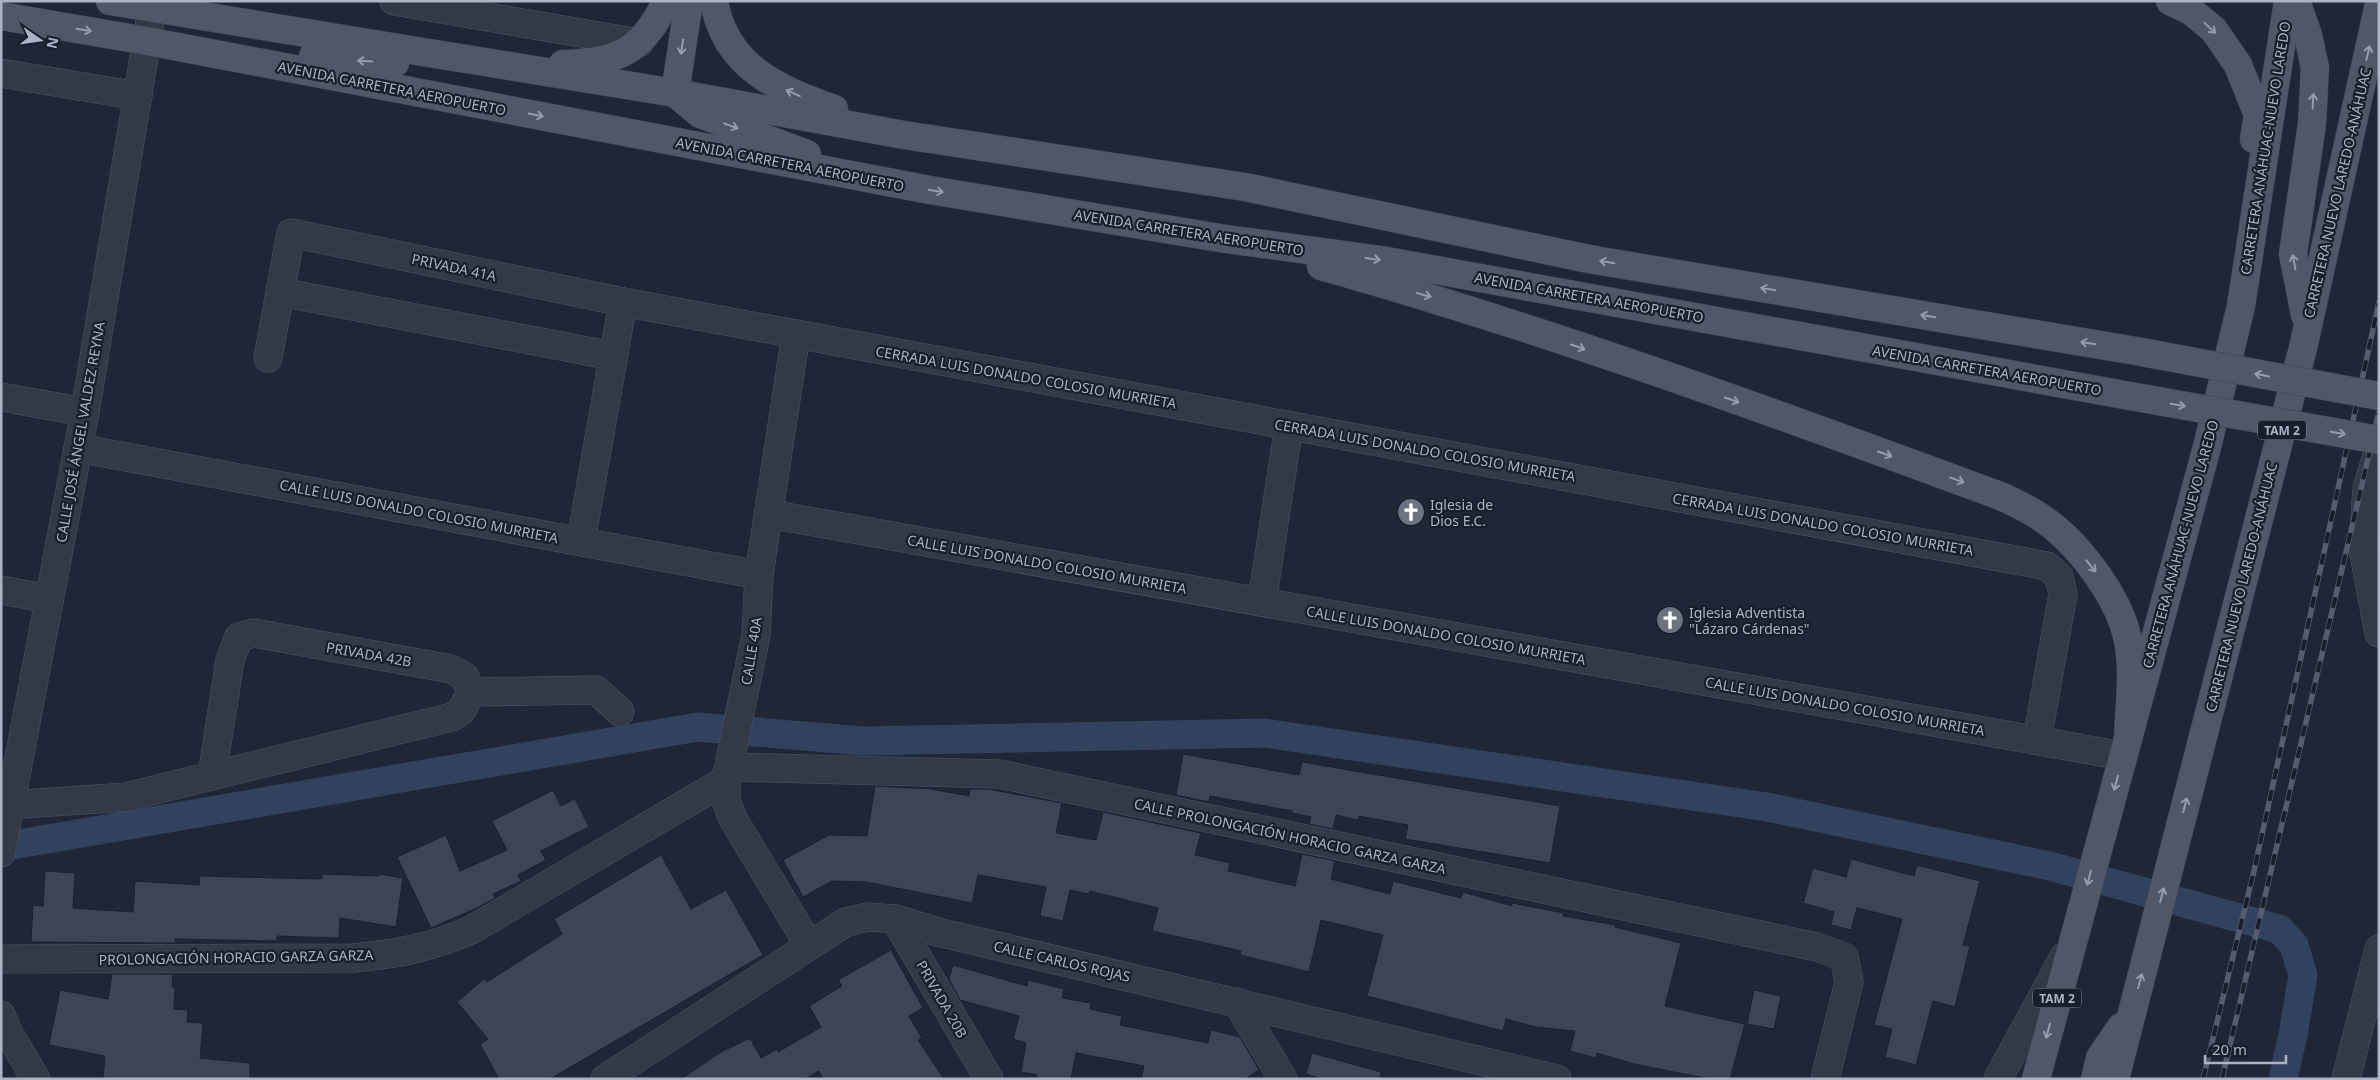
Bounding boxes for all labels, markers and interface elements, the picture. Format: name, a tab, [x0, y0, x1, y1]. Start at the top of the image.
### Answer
north arrow	[15, 15, 65, 65]
street label: CARRETERA ANÁHUAC-NUEVO LAREDO	[2236, 20, 2294, 276]
one-way arrow	[2204, 22, 2217, 33]
one-way arrow	[75, 26, 91, 36]
text: N	[43, 35, 64, 51]
one-way arrow	[677, 39, 687, 55]
one-way arrow	[2364, 45, 2373, 61]
street label: AVENIDA CARRETERA AEROPUERTO	[276, 57, 508, 120]
one-way arrow	[358, 57, 374, 66]
street label: CARRETERA NUEVO LAREDO-ANÁHUAC	[2299, 66, 2375, 320]
one-way arrow	[786, 87, 801, 97]
one-way arrow	[2308, 93, 2317, 109]
one-way arrow	[528, 110, 544, 120]
one-way arrow	[724, 122, 739, 131]
street label: AVENIDA CARRETERA AEROPUERTO	[674, 133, 906, 196]
one-way arrow	[928, 187, 944, 197]
street label: AVENIDA CARRETERA AEROPUERTO	[1073, 204, 1305, 260]
street label: PRIVADA 41A	[410, 249, 498, 285]
one-way arrow	[1365, 254, 1381, 264]
one-way arrow	[2289, 254, 2299, 270]
one-way arrow	[1600, 256, 1616, 266]
street label: AVENIDA CARRETERA AEROPUERTO	[1473, 267, 1705, 327]
one-way arrow	[1760, 283, 1776, 293]
one-way arrow	[1416, 291, 1432, 301]
one-way arrow	[1920, 311, 1936, 321]
street label: CALLE JOSÉ ÁNGEL VALDEZ REYNA	[51, 320, 109, 544]
one-way arrow	[2080, 338, 2096, 348]
street label: AVENIDA CARRETERA AEROPUERTO	[1871, 340, 2103, 400]
street label: CERRADA LUIS DONALDO COLOSIO MURRIETA	[874, 341, 1178, 413]
one-way arrow	[1570, 343, 1586, 352]
one-way arrow	[2254, 369, 2270, 379]
one-way arrow	[1724, 395, 1740, 405]
one-way arrow	[2170, 400, 2186, 410]
street label: CERRADA LUIS DONALDO COLOSIO MURRIETA	[1273, 414, 1577, 486]
street label: CARRETERA ANÁHUAC-NUEVO LAREDO	[2138, 418, 2222, 670]
road number: TAM 2	[2258, 420, 2306, 440]
one-way arrow	[2330, 428, 2346, 438]
one-way arrow	[1877, 449, 1893, 459]
street label: CARRETERA NUEVO LAREDO-ANÁHUAC	[2201, 460, 2281, 714]
street label: CALLE LUIS DONALDO COLOSIO MURRIETA	[278, 475, 560, 547]
one-way arrow	[1949, 476, 1964, 485]
street label: CERRADA LUIS DONALDO COLOSIO MURRIETA	[1671, 488, 1975, 560]
place label: Iglesia de Dios E.C.	[1430, 495, 1493, 530]
church icon: Iglesia de Dios E.C.	[1396, 497, 1426, 527]
street label: CALLE LUIS DONALDO COLOSIO MURRIETA	[906, 530, 1188, 598]
one-way arrow	[2085, 560, 2096, 573]
street label: CALLE LUIS DONALDO COLOSIO MURRIETA	[1305, 601, 1587, 669]
place label: Iglesia Adventista "Lázaro Cárdenas"	[1689, 603, 1810, 638]
church icon: Iglesia Adventista "Lázaro Cárdenas"	[1655, 605, 1685, 635]
street label: CALLE 40A	[736, 615, 766, 686]
street label: PRIVADA 42B	[325, 637, 413, 671]
street label: CALLE LUIS DONALDO COLOSIO MURRIETA	[1704, 672, 1986, 740]
one-way arrow	[2110, 774, 2120, 790]
street label: CALLE PROLONGACIÓN HORACIO GARZA GARZA	[1132, 794, 1448, 878]
one-way arrow	[2181, 798, 2190, 814]
one-way arrow	[2084, 870, 2094, 886]
one-way arrow	[2158, 887, 2167, 903]
street label: CALLE CARLOS ROJAS	[992, 936, 1133, 986]
street label: PROLONGACIÓN HORACIO GARZA GARZA	[99, 945, 373, 969]
street label: PRIVADA 20B	[912, 957, 972, 1041]
one-way arrow	[2136, 973, 2145, 989]
road number: TAM 2	[2033, 988, 2081, 1008]
one-way arrow	[2043, 1023, 2053, 1039]
scale bar	[2205, 1032, 2286, 1064]
text: 20 m	[2212, 1039, 2247, 1059]

